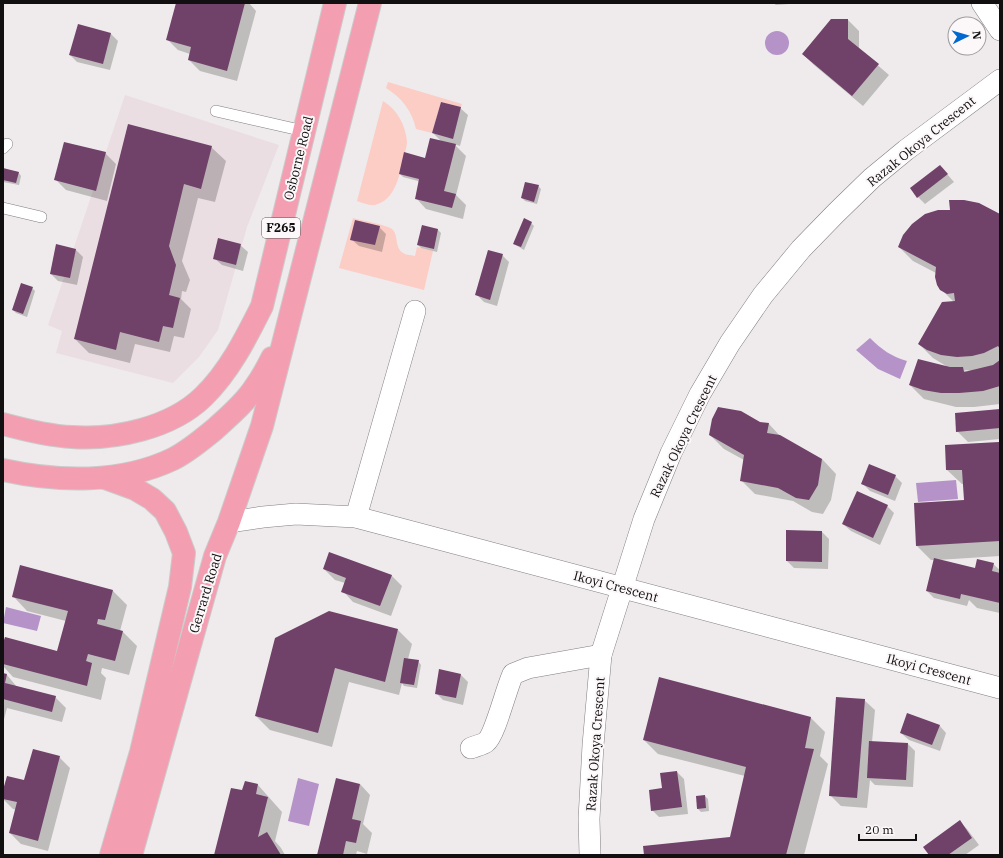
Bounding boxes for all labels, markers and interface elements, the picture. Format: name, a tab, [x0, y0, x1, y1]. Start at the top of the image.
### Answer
north arrow	[947, 16, 987, 56]
text: N	[970, 30, 984, 40]
street label: Razak Okoya Crescent	[864, 92, 979, 190]
street label: Osborne Road	[280, 114, 317, 202]
road number: F265	[262, 218, 300, 238]
street label: Razak Okoya Crescent	[646, 372, 721, 501]
street label: Gerrard Road	[185, 551, 226, 635]
street label: Ikoyi Crescent	[572, 567, 660, 606]
street label: Ikoyi Crescent	[885, 650, 973, 689]
street label: Razak Okoya Crescent	[582, 676, 609, 812]
scale bar	[859, 816, 916, 842]
text: 20 m	[865, 822, 894, 837]

